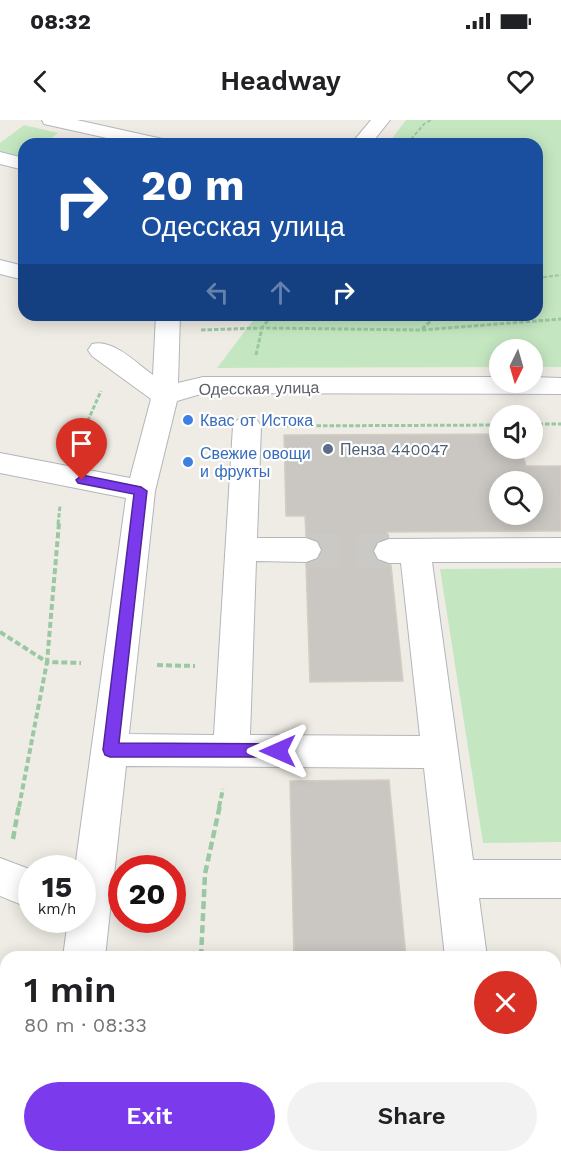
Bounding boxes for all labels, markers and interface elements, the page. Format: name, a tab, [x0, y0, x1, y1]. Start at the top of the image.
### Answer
text: 08:32	[30, 9, 91, 34]
icon: back	[24, 65, 57, 98]
text: Headway	[220, 65, 341, 97]
icon: heart	[504, 65, 537, 98]
text: 20 m	[141, 161, 245, 210]
icon: right	[42, 162, 120, 240]
text: Одесская улица	[141, 211, 345, 243]
icon: left	[201, 276, 234, 309]
icon: ahead	[264, 276, 297, 309]
icon: right	[327, 276, 360, 309]
north arrow	[489, 339, 543, 393]
map controls	[489, 339, 543, 525]
street label: Одесская улица	[199, 378, 320, 399]
button: sound	[489, 405, 543, 459]
place label: Квас от Истока	[200, 411, 313, 430]
marker: Квас от Истока	[181, 413, 195, 427]
pin	[56, 418, 107, 480]
icon: arrive	[65, 427, 98, 460]
place label: Пенза 440047	[340, 440, 448, 459]
marker: Пенза 440047	[321, 442, 335, 456]
place label: Свежие овощи и фрукты	[200, 444, 311, 481]
marker: Свежие овощи и фрукты	[181, 455, 195, 469]
button: search	[489, 471, 543, 525]
position arrow	[246, 719, 310, 783]
speed limit sign: 20	[108, 855, 186, 933]
text: 15	[42, 869, 72, 904]
text: km/h	[38, 900, 76, 918]
text: 1 min	[24, 969, 116, 1011]
button: close	[474, 971, 537, 1034]
text: 80 m · 08:33	[24, 1013, 147, 1037]
button: Exit	[24, 1082, 275, 1151]
button: Share	[287, 1082, 537, 1151]

